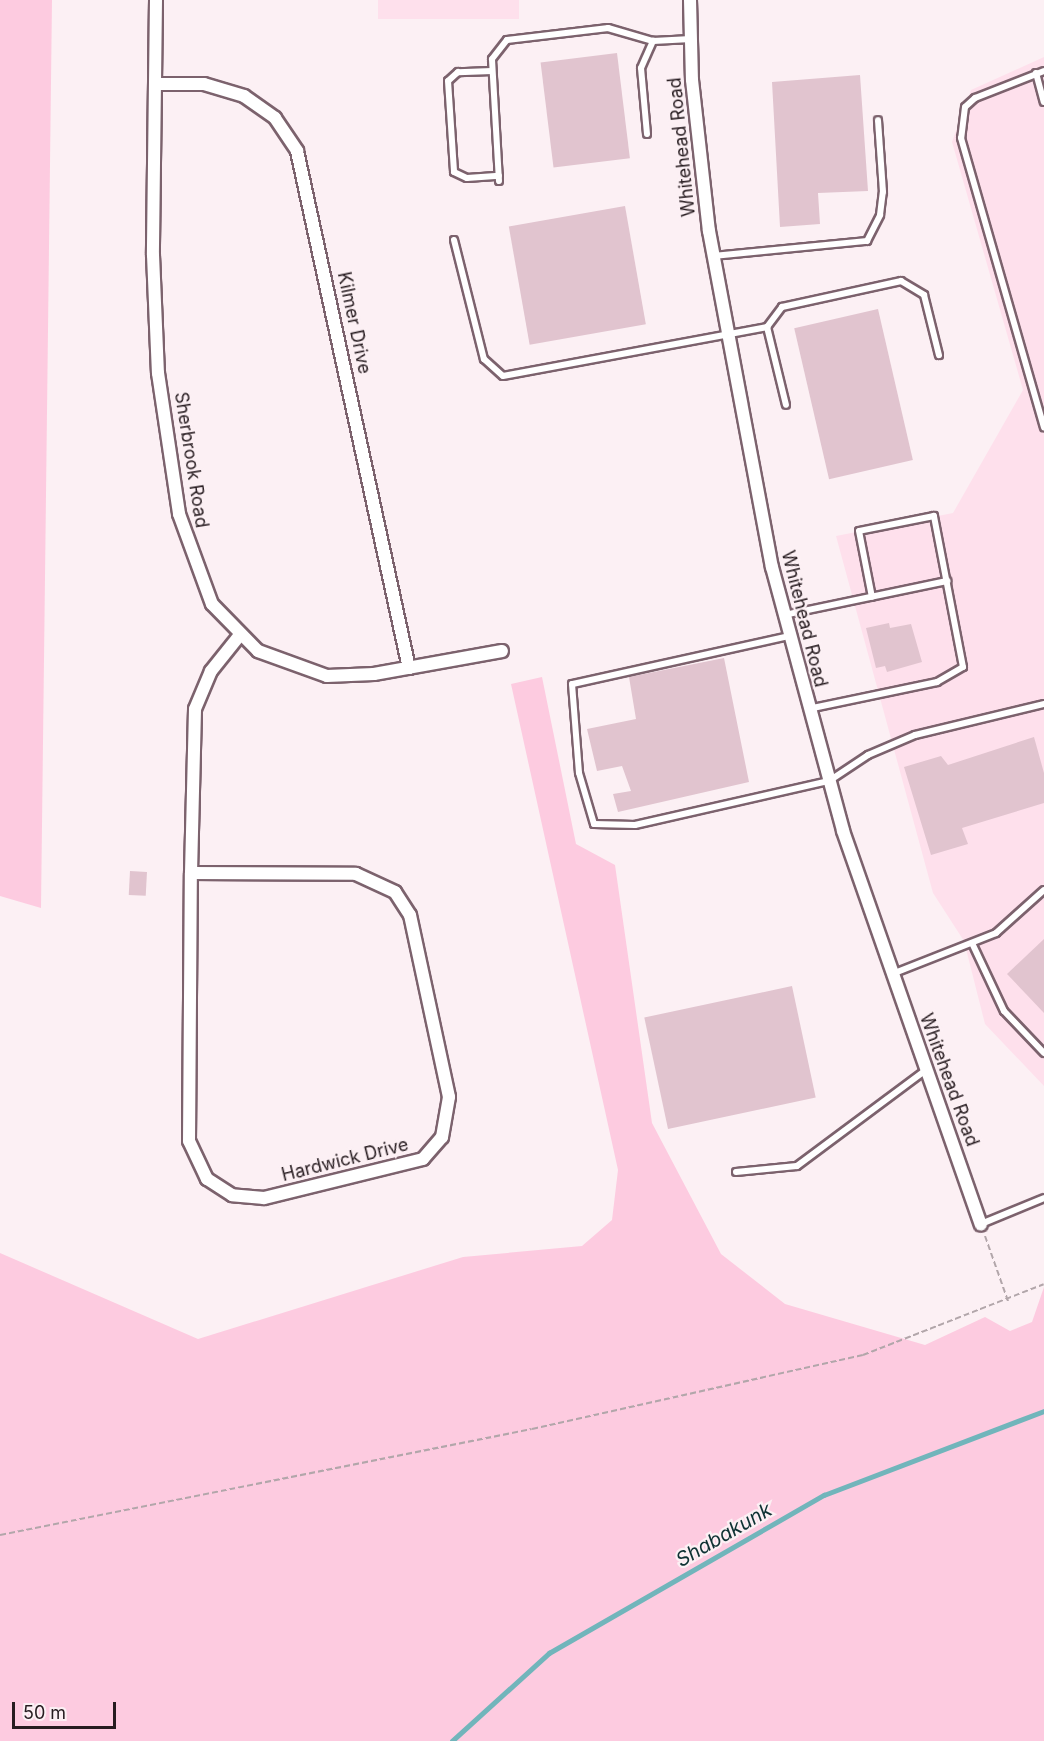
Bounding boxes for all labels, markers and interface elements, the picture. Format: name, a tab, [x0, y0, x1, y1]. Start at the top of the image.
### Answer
street label: Whitehead Road	[664, 76, 700, 218]
street label: Kilmer Drive	[333, 270, 375, 376]
street label: Sherbrook Road	[170, 391, 212, 529]
street label: Whitehead Road	[777, 549, 831, 689]
street label: Whitehead Road	[915, 1011, 983, 1149]
street label: Hardwick Drive	[279, 1134, 411, 1186]
water label: Shabakunk	[672, 1498, 776, 1572]
scale bar	[15, 1690, 118, 1728]
text: 50 m	[23, 1702, 66, 1723]

